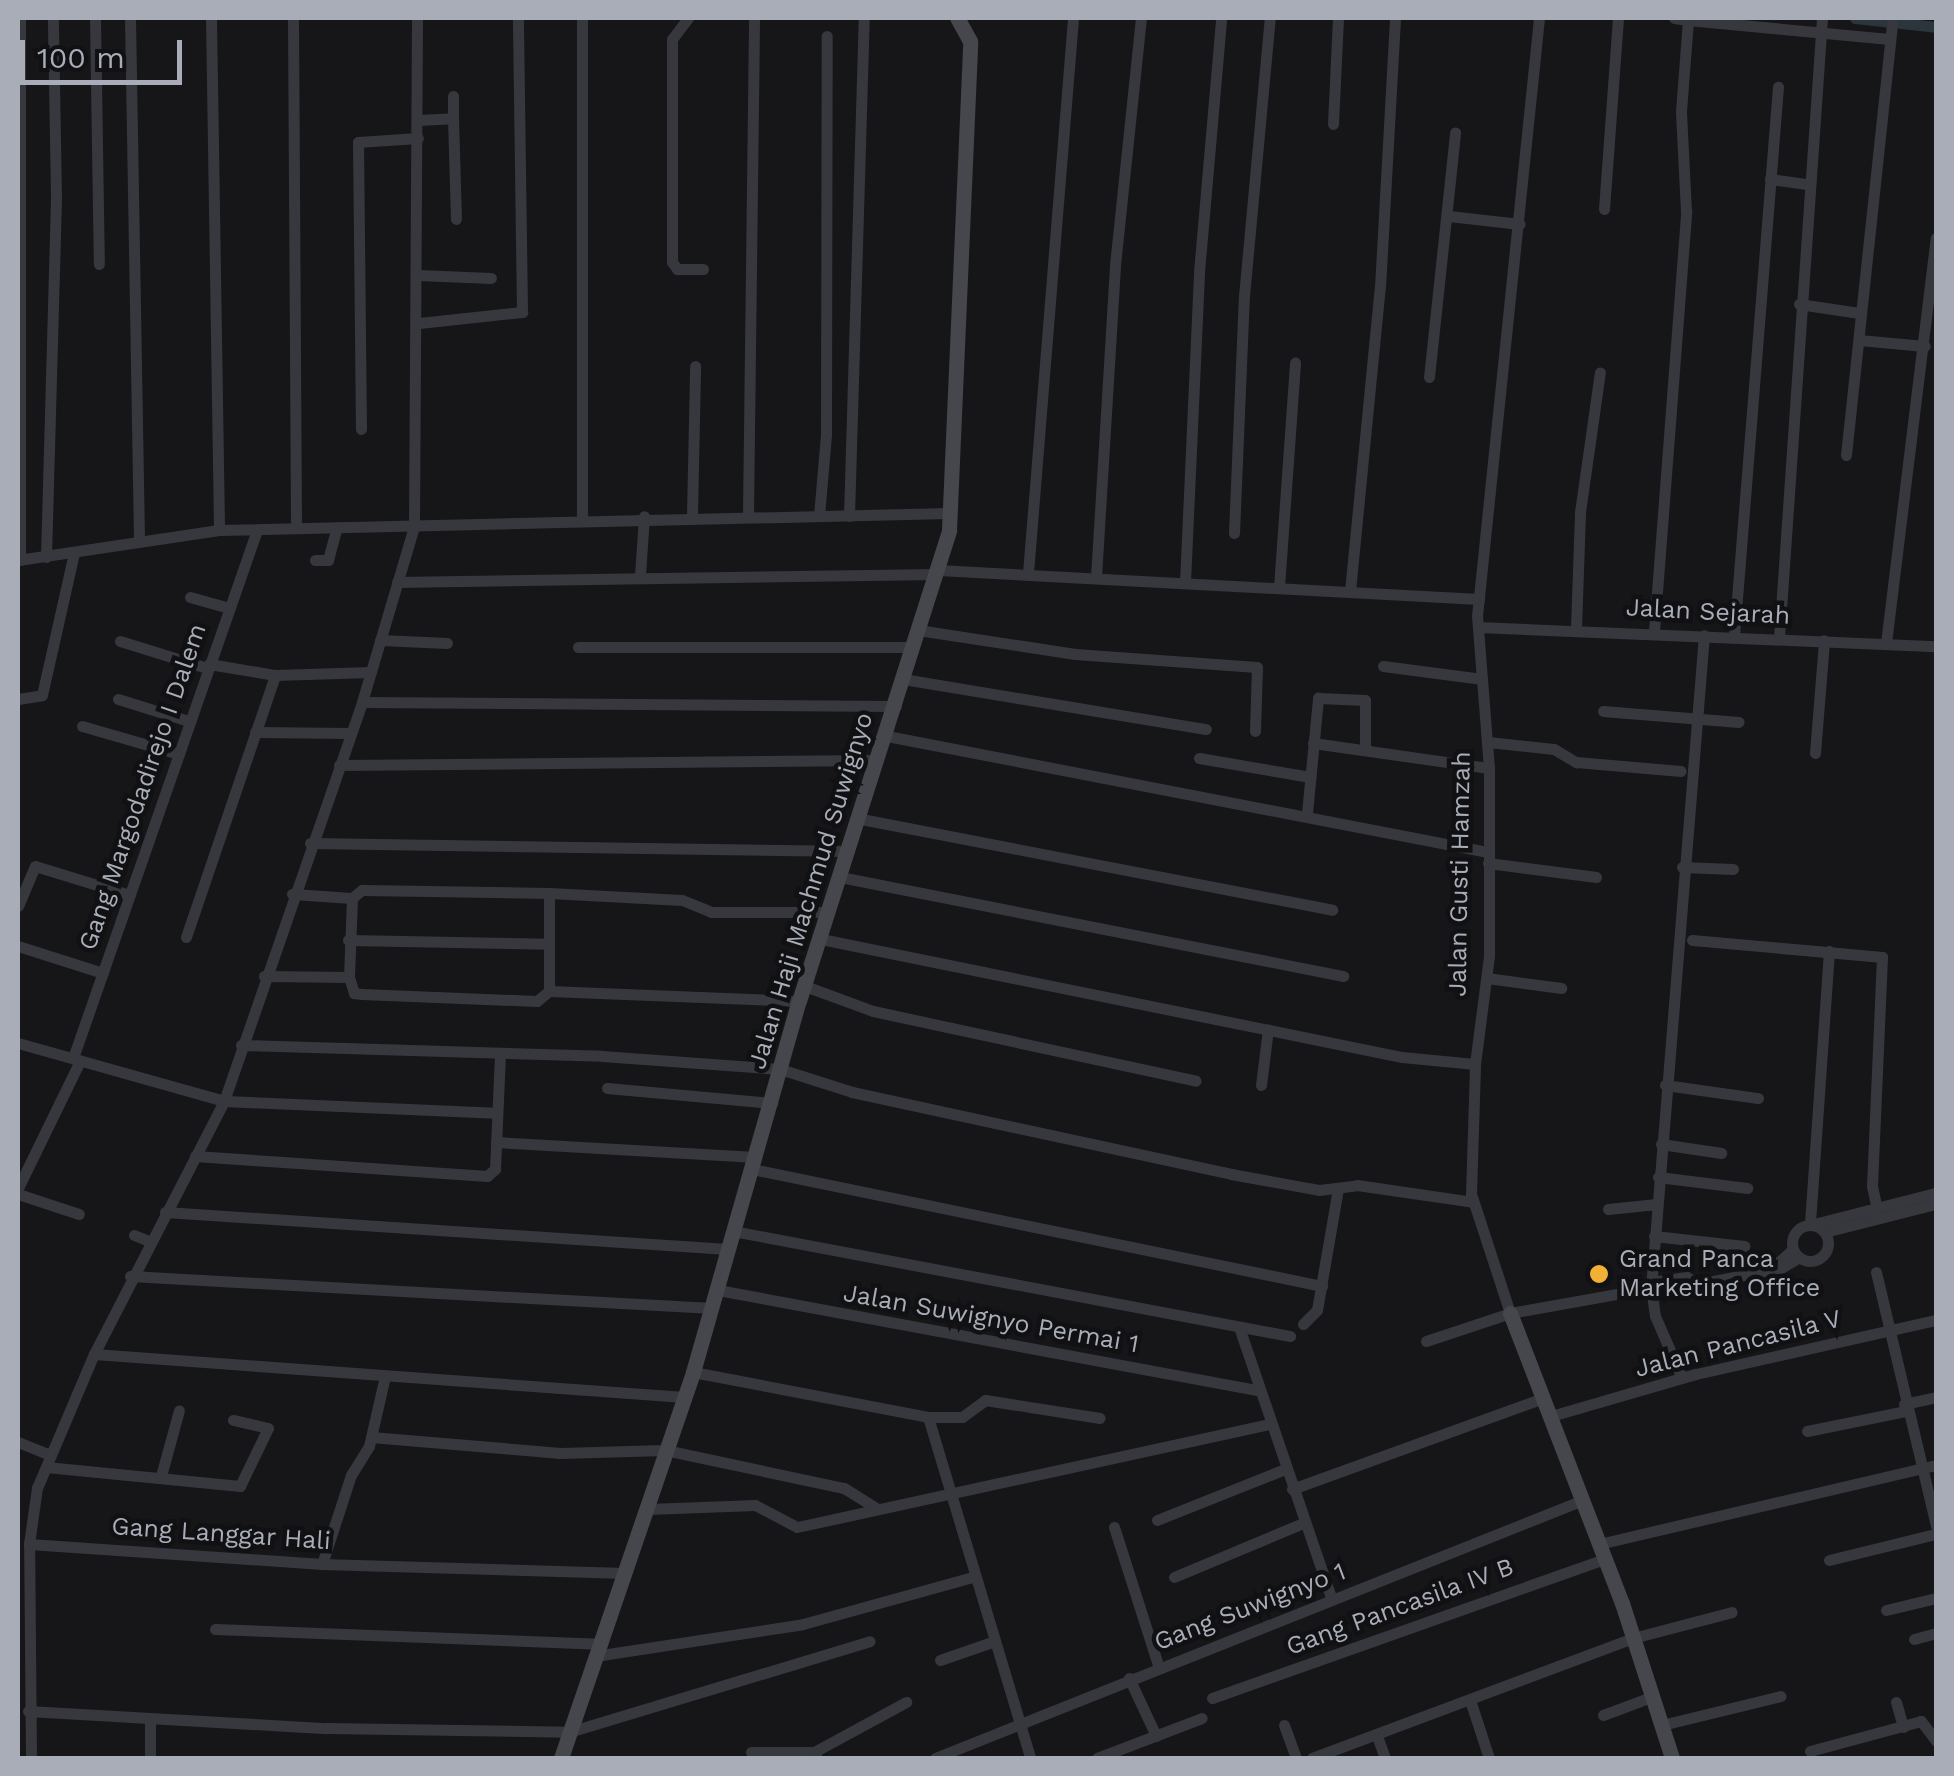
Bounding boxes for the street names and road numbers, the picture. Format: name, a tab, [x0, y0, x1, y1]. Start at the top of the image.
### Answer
street label: Jalan Sejarah	[1625, 593, 1791, 631]
street label: Gang Margodadirejo I Dalem	[73, 620, 213, 954]
street label: Jalan Haji Machmud Suwignyo	[742, 709, 880, 1073]
street label: Jalan Gusti Hamzah	[1443, 751, 1477, 997]
street label: Jalan Suwignyo Permai 1	[841, 1278, 1141, 1360]
street label: Jalan Pancasila V	[1631, 1304, 1845, 1384]
street label: Gang Langgar Hali	[110, 1511, 332, 1557]
street label: Gang Pancasila IV B	[1282, 1552, 1518, 1662]
street label: Gang Suwignyo 1	[1150, 1557, 1350, 1657]

